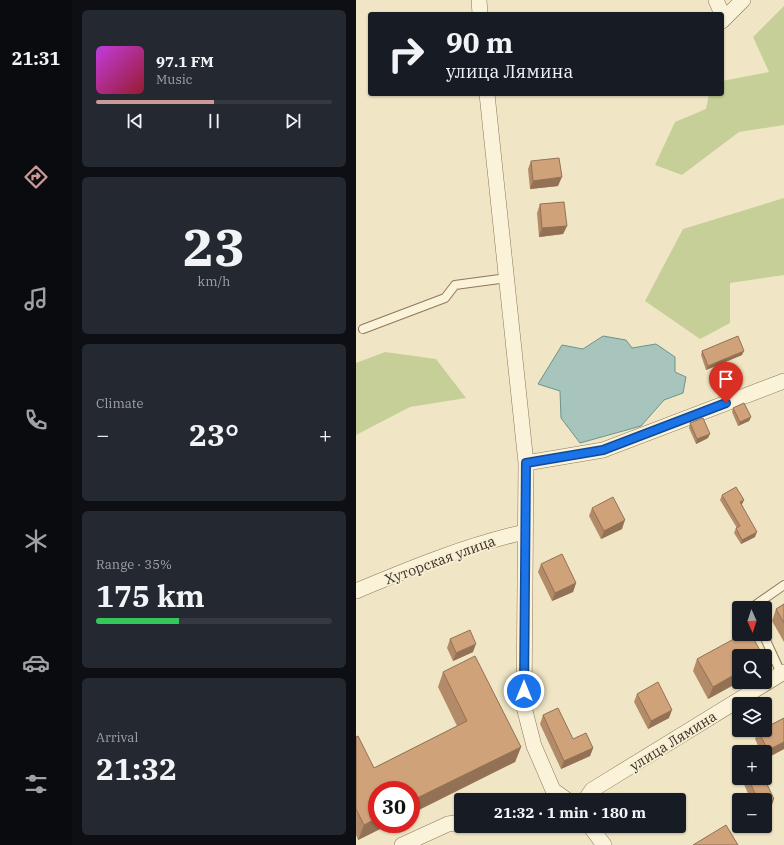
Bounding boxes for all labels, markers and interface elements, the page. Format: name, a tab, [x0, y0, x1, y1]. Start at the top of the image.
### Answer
text: 90 m	[446, 24, 513, 61]
icon: right	[380, 28, 432, 80]
text: 21:31	[12, 47, 60, 70]
text: 97.1 FM	[156, 52, 214, 71]
text: улица Лямина	[446, 60, 573, 83]
text: Music	[156, 71, 193, 88]
icon: previous	[124, 110, 146, 132]
icon: pause	[203, 110, 225, 132]
icon: next	[282, 110, 304, 132]
icon: directions	[22, 163, 50, 191]
text: 23	[183, 213, 245, 280]
text: km/h	[198, 273, 230, 290]
icon: music	[22, 285, 50, 313]
pin	[709, 362, 743, 403]
icon: arrive	[715, 368, 737, 390]
text: Climate	[96, 395, 143, 412]
icon: phone	[22, 406, 50, 434]
text: 23°	[189, 415, 239, 454]
text: −	[96, 420, 109, 449]
text: +	[319, 420, 332, 449]
icon: climate	[22, 527, 50, 555]
street label: Хуторская улица	[382, 532, 498, 588]
text: Range · 35%	[96, 556, 172, 573]
text: 175 km	[96, 576, 205, 615]
north arrow	[732, 601, 772, 641]
map controls	[732, 601, 772, 833]
icon: car	[22, 649, 50, 677]
button: search	[732, 649, 772, 689]
position arrow	[503, 670, 545, 712]
button: layers	[732, 697, 772, 737]
street label: улица Лямина	[626, 707, 720, 775]
text: Arrival	[96, 729, 138, 746]
button: +	[732, 745, 772, 785]
text: 21:32	[96, 749, 177, 788]
icon: filters	[22, 770, 50, 798]
speed limit sign: 30	[368, 781, 420, 833]
button: −	[732, 793, 772, 833]
text: 21:32 · 1 min · 180 m	[494, 803, 646, 822]

